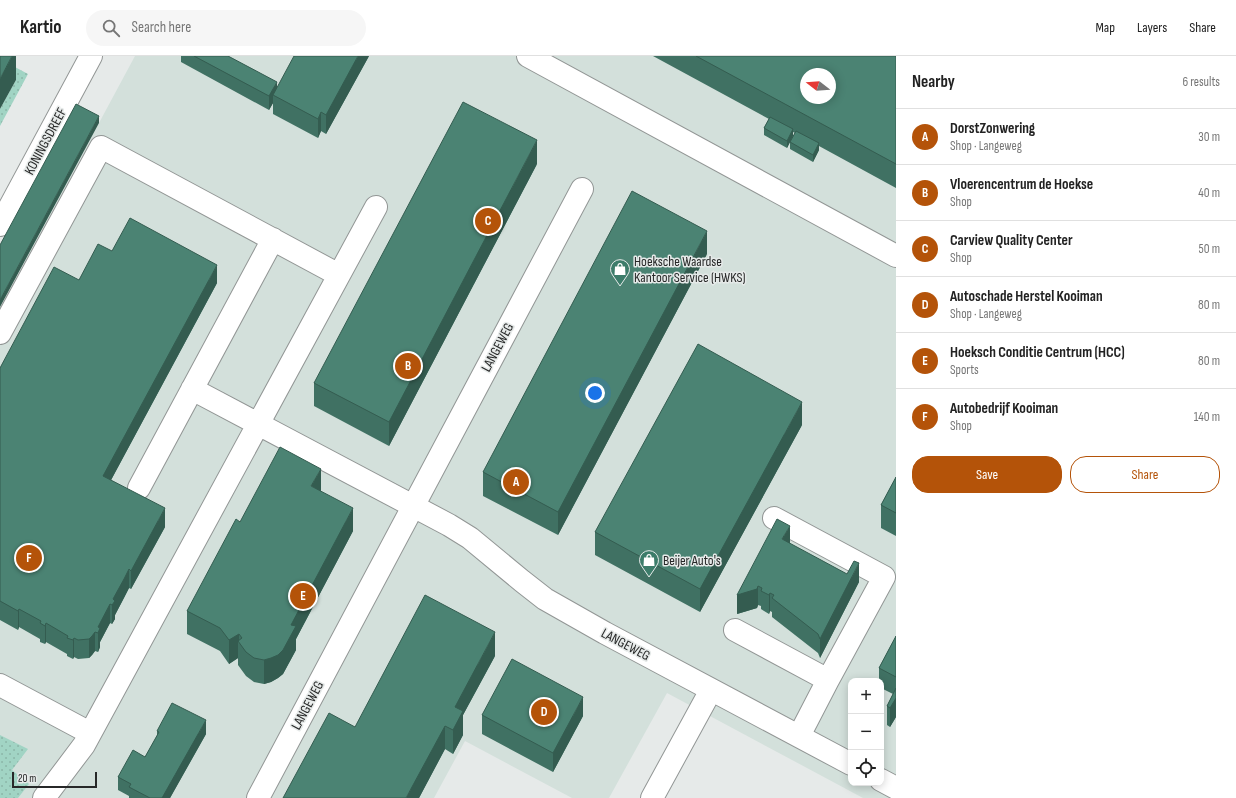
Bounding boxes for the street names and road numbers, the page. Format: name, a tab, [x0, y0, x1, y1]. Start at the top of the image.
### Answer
street label: KONINGSDREEF	[21, 104, 70, 178]
street label: LANGEWEG	[478, 320, 517, 375]
street label: LANGEWEG	[598, 625, 653, 664]
street label: LANGEWEG	[288, 678, 327, 733]

